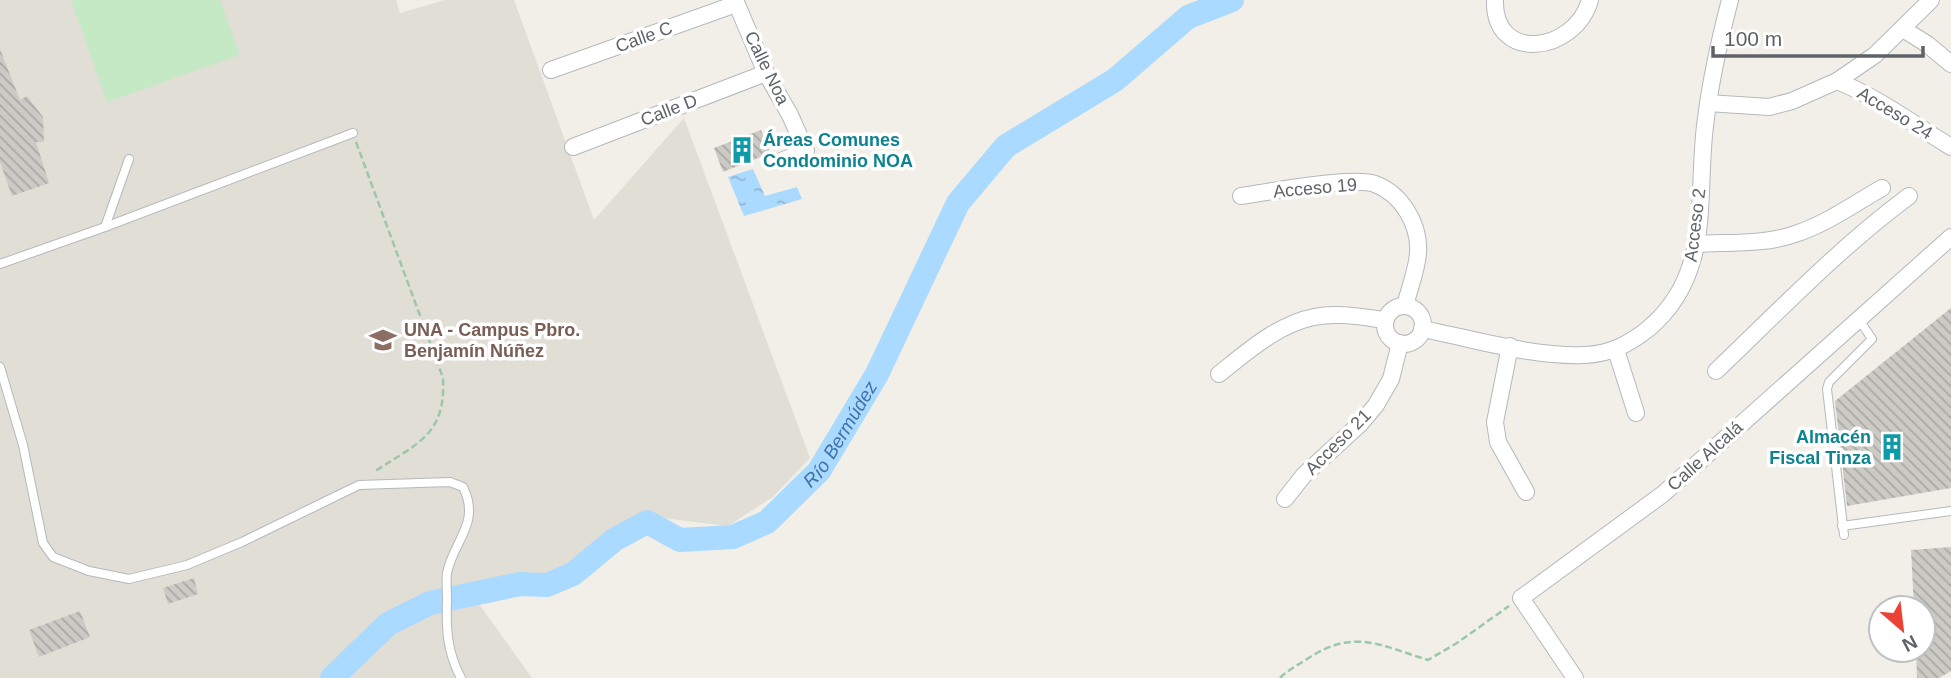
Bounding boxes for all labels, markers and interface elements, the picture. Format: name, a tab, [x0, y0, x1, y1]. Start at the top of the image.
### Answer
scale bar	[1713, 14, 1923, 58]
street label: Calle C	[613, 18, 675, 56]
text: 100 m	[1724, 27, 1782, 50]
street label: Calle Noa	[741, 28, 794, 109]
street label: Acceso 24	[1854, 83, 1936, 143]
street label: Calle D	[638, 90, 700, 130]
place label: Áreas Comunes Condominio NOA	[763, 129, 913, 171]
building icon: Áreas Comunes Condominio NOA	[727, 135, 757, 165]
street label: Acceso 19	[1272, 174, 1358, 202]
street label: Acceso 2	[1681, 187, 1709, 263]
place label: UNA - Campus Pbro. Benjamín Núñez	[404, 320, 580, 361]
school or university icon: UNA - Campus Pbro. Benjamín Núñez	[368, 325, 398, 355]
water label: Río Bermúdez	[799, 377, 882, 492]
street label: Acceso 21	[1301, 405, 1375, 479]
street label: Calle Alcalá	[1663, 416, 1747, 495]
place label: Almacén Fiscal Tinza	[1769, 427, 1872, 468]
building icon: Almacén Fiscal Tinza	[1877, 432, 1907, 462]
north arrow	[1867, 594, 1937, 664]
text: N	[1899, 631, 1921, 656]

